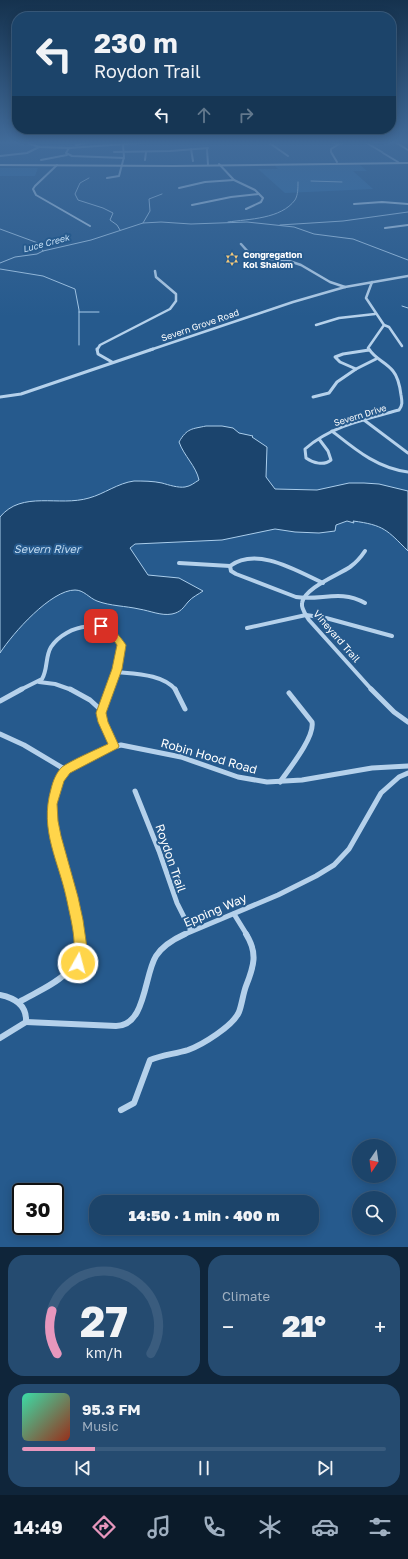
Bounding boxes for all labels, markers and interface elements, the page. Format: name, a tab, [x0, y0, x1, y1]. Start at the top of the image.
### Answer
text: 230 m	[94, 26, 178, 59]
icon: left	[28, 28, 80, 80]
text: Roydon Trail	[94, 60, 201, 82]
icon: left	[151, 104, 173, 126]
icon: ahead	[193, 104, 215, 126]
icon: right	[235, 104, 257, 126]
water label: Luce Creek	[21, 231, 71, 255]
place label: Congregation Kol Shalom	[243, 249, 303, 270]
synagogue icon: Congregation Kol Shalom	[224, 251, 240, 267]
street label: Severn Grove Road	[160, 307, 240, 343]
street label: Severn Drive	[332, 402, 388, 428]
water label: Severn River	[14, 542, 82, 555]
street label: Vineyard Trail	[311, 607, 363, 665]
pin	[84, 609, 118, 643]
icon: arrive	[90, 615, 112, 637]
street label: Robin Hood Road	[159, 735, 259, 777]
street label: Roydon Trail	[152, 822, 190, 894]
street label: Epping Way	[181, 890, 249, 930]
position arrow	[57, 942, 99, 984]
north arrow	[352, 1139, 396, 1183]
map controls	[352, 1139, 396, 1235]
speed limit sign: 30	[12, 1183, 64, 1235]
button: search	[352, 1191, 396, 1235]
text: 14:50 · 1 min · 400 m	[129, 1206, 279, 1224]
text: Climate	[222, 1288, 270, 1304]
text: 27	[80, 1295, 128, 1345]
text: 21°	[282, 1308, 326, 1344]
text: −	[222, 1313, 234, 1340]
text: +	[374, 1313, 386, 1340]
text: km/h	[86, 1343, 122, 1360]
text: 95.3 FM	[82, 1400, 141, 1418]
text: Music	[82, 1418, 119, 1434]
icon: previous	[72, 1457, 94, 1479]
icon: pause	[193, 1457, 215, 1479]
icon: next	[314, 1457, 336, 1479]
icon: directions	[90, 1513, 118, 1541]
icon: music	[145, 1513, 173, 1541]
icon: phone	[200, 1513, 228, 1541]
icon: climate	[256, 1513, 284, 1541]
icon: car	[311, 1513, 339, 1541]
icon: filters	[366, 1513, 394, 1541]
text: 14:49	[14, 1516, 63, 1538]

